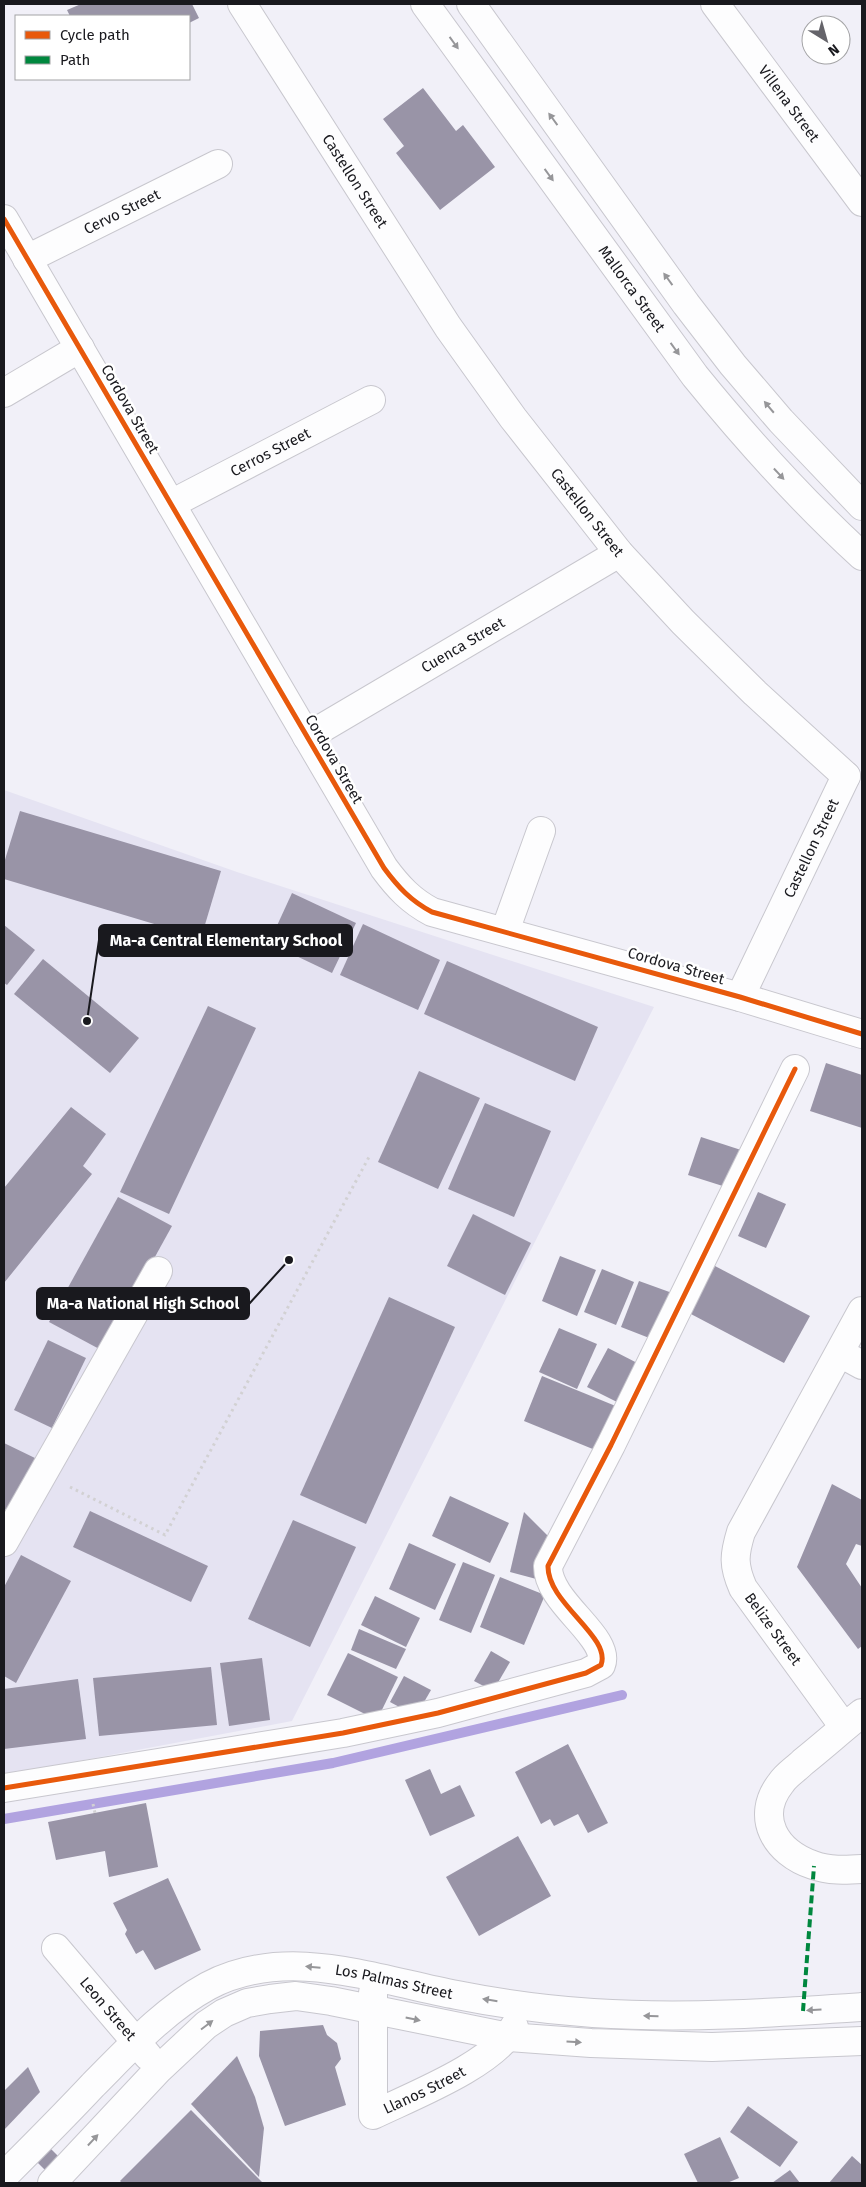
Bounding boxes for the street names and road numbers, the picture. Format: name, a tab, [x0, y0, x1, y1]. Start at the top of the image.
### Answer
street label: Villena Street	[755, 62, 824, 146]
street label: Castellon Street	[318, 131, 392, 232]
street label: Cervo Street	[81, 185, 164, 238]
street label: Mallorca Street	[594, 242, 669, 336]
street label: Cordova Street	[97, 361, 163, 457]
street label: Cerros Street	[227, 424, 314, 481]
street label: Castellon Street	[547, 465, 628, 561]
street label: Cuenca Street	[418, 613, 508, 677]
street label: Cordova Street	[301, 711, 367, 807]
street label: Castellon Street	[780, 795, 843, 901]
street label: Cordova Street	[626, 944, 727, 989]
street label: Belize Street	[741, 1589, 806, 1669]
street label: Los Palmas Street	[334, 1961, 455, 2003]
street label: Leon Street	[76, 1974, 140, 2045]
street label: Llanos Street	[380, 2062, 469, 2118]

